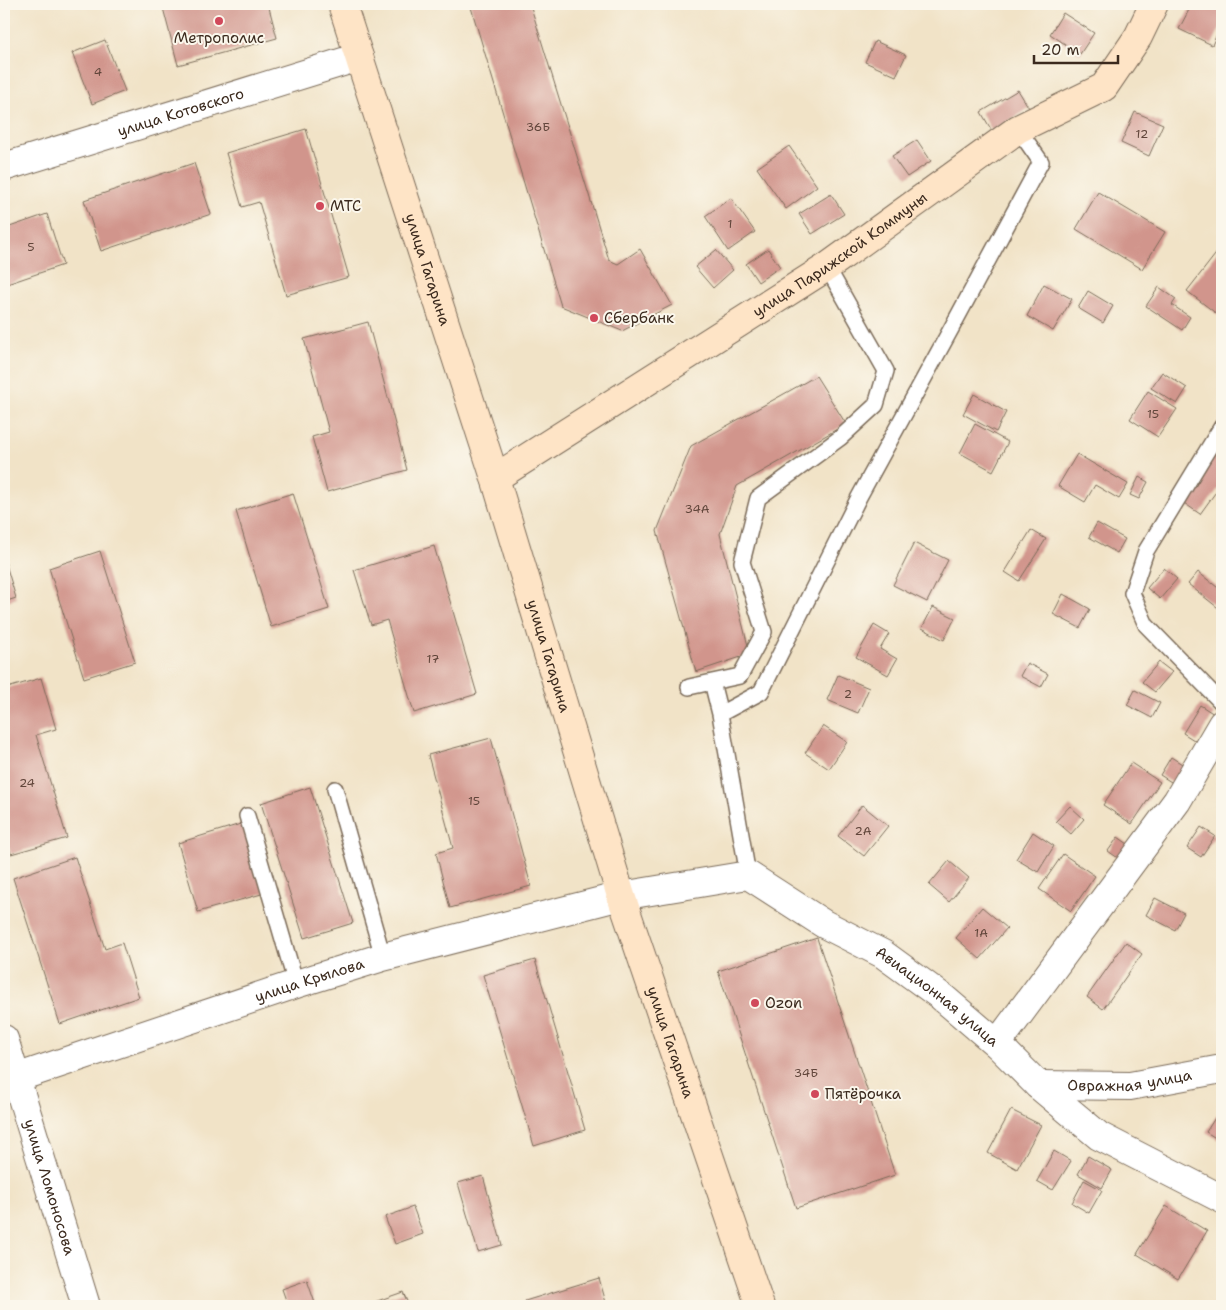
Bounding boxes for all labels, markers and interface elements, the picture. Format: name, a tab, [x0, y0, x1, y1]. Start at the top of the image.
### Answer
marker: Метрополис	[213, 15, 225, 27]
place label: Метрополис	[174, 28, 264, 48]
scale bar	[1034, 32, 1117, 64]
text: 20 m	[1041, 40, 1080, 60]
house number: 4	[94, 64, 102, 80]
street label: улица Котовского	[115, 83, 246, 141]
house number: 36Б	[526, 119, 550, 135]
house number: 12	[1136, 126, 1148, 142]
street label: улица Парижской Коммуны	[749, 188, 931, 322]
place label: МТС	[330, 196, 361, 216]
marker: МТС	[314, 200, 326, 212]
street label: улица Гагарина	[400, 211, 455, 329]
house number: 1	[727, 216, 733, 232]
house number: 5	[27, 239, 35, 255]
place label: Сбербанк	[604, 308, 674, 328]
marker: Сбербанк	[588, 312, 600, 324]
house number: 15	[1147, 406, 1159, 422]
house number: 34А	[684, 501, 710, 517]
street label: улица Гагарина	[522, 597, 575, 715]
house number: 17	[427, 651, 439, 667]
house number: 2	[844, 686, 852, 702]
house number: 24	[19, 775, 35, 791]
house number: 15	[468, 793, 480, 809]
house number: 2А	[854, 823, 872, 839]
house number: 1А	[974, 925, 988, 941]
street label: Авиационная улица	[872, 942, 1003, 1052]
street label: улица Крылова	[252, 953, 367, 1007]
street label: улица Гагарина	[642, 984, 699, 1101]
place label: Ozon	[765, 993, 802, 1013]
marker: Ozon	[749, 997, 761, 1009]
house number: 34Б	[794, 1065, 818, 1081]
street label: Овражная улица	[1067, 1065, 1194, 1096]
place label: Пятёрочка	[825, 1084, 902, 1104]
marker: Пятёрочка	[809, 1088, 821, 1100]
street label: улица Ломоносова	[19, 1117, 80, 1258]

